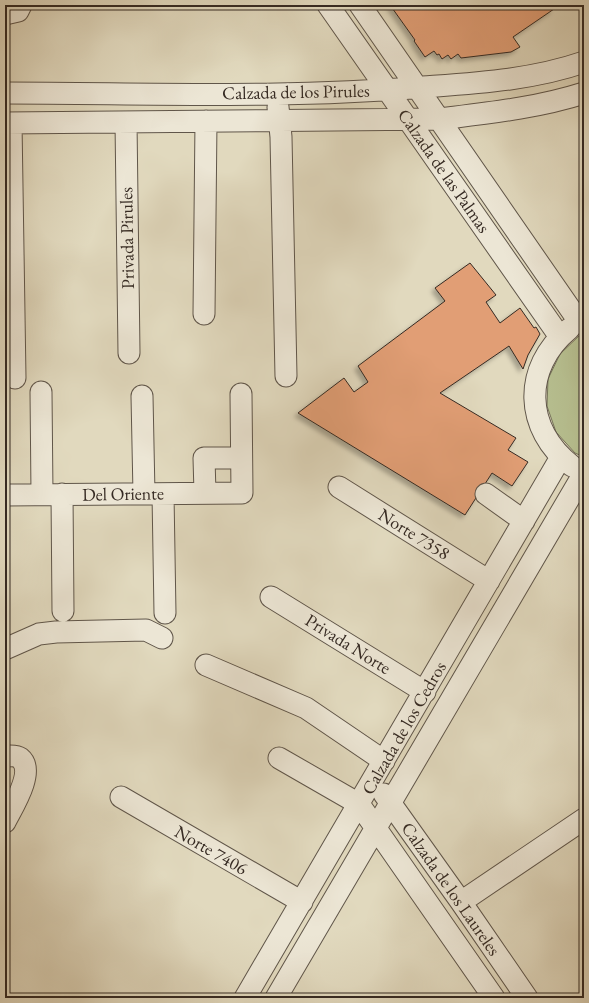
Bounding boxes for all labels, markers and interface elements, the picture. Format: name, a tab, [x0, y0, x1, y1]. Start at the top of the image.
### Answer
street label: Calzada de los Pirules	[222, 79, 370, 104]
street label: Calzada de las Palmas	[393, 104, 496, 237]
street label: Privada Pirules	[114, 187, 139, 289]
street label: Del Oriente	[82, 481, 164, 506]
street label: Norte 7358	[374, 503, 454, 565]
street label: Privada Norte	[301, 608, 395, 679]
street label: Calzada de los Cedros	[356, 657, 451, 798]
street label: Calzada de los Laureles	[397, 817, 506, 960]
street label: Norte 7406	[171, 820, 252, 880]

